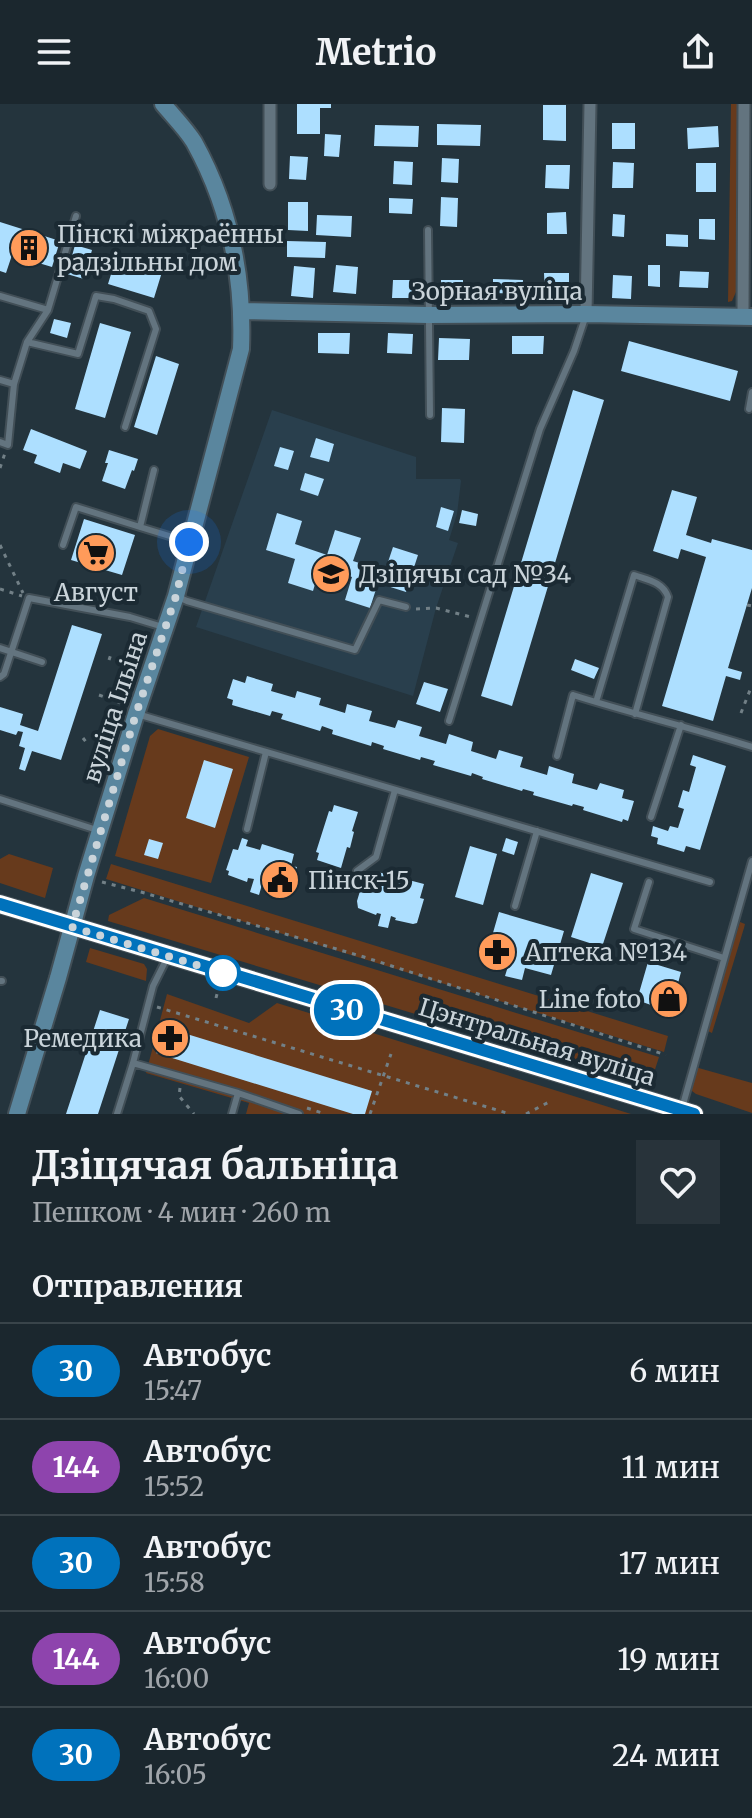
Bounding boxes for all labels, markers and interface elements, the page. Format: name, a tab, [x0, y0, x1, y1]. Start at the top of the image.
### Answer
icon: menu	[32, 30, 76, 74]
text: Metrio	[316, 30, 436, 75]
icon: share	[676, 30, 720, 74]
place label: Пінскі міжраённы радзільны дом	[57, 219, 284, 278]
building icon: Пінскі міжраённы радзільны дом	[8, 227, 50, 269]
street label: Зорная вуліца	[411, 276, 583, 307]
your location	[169, 522, 209, 562]
supermarket icon: Август	[75, 532, 117, 574]
school or university icon: Дзіцячы сад №34	[310, 553, 352, 595]
place label: Дзіцячы сад №34	[359, 559, 572, 590]
place label: Август	[53, 577, 138, 608]
street label: вуліца Ільіна	[76, 627, 154, 787]
public building icon: Пінск-15	[259, 859, 301, 901]
place label: Пінск-15	[308, 865, 410, 896]
pharmacy icon: Аптека №134	[476, 931, 518, 973]
place label: Аптека №134	[524, 937, 687, 968]
unlabelled marker	[206, 956, 240, 990]
shop icon: Line foto	[648, 978, 690, 1020]
line badge: 30	[311, 984, 383, 1036]
place label: Line foto	[539, 984, 641, 1015]
street label: Цэнтральная вуліца	[415, 991, 659, 1093]
text: 30	[330, 992, 364, 1028]
pharmacy icon: Ремедика	[149, 1017, 191, 1059]
place label: Ремедика	[24, 1023, 142, 1054]
button: heart	[636, 1140, 720, 1224]
text: Дзіцячая бальніца	[32, 1142, 399, 1189]
text: Пешком · 4 мин · 260 m	[32, 1196, 331, 1229]
text: Отправления	[32, 1267, 243, 1305]
text: Автобус	[144, 1336, 271, 1374]
text: 6 мин	[629, 1352, 720, 1390]
text: 30	[59, 1353, 93, 1389]
text: 15:47	[144, 1374, 202, 1407]
text: Автобус	[144, 1432, 271, 1470]
text: 11 мин	[621, 1448, 720, 1486]
text: 144	[52, 1449, 100, 1485]
text: 15:52	[144, 1470, 204, 1503]
text: Автобус	[144, 1528, 271, 1566]
text: 17 мин	[618, 1544, 720, 1582]
text: 30	[59, 1545, 93, 1581]
text: 15:58	[144, 1566, 205, 1599]
text: Автобус	[144, 1624, 271, 1662]
text: 19 мин	[617, 1640, 720, 1678]
text: 144	[52, 1641, 100, 1677]
text: 16:00	[144, 1662, 209, 1695]
text: Автобус	[144, 1720, 271, 1758]
text: 24 мин	[612, 1736, 720, 1774]
text: 30	[59, 1737, 93, 1773]
text: 16:05	[144, 1758, 207, 1791]

